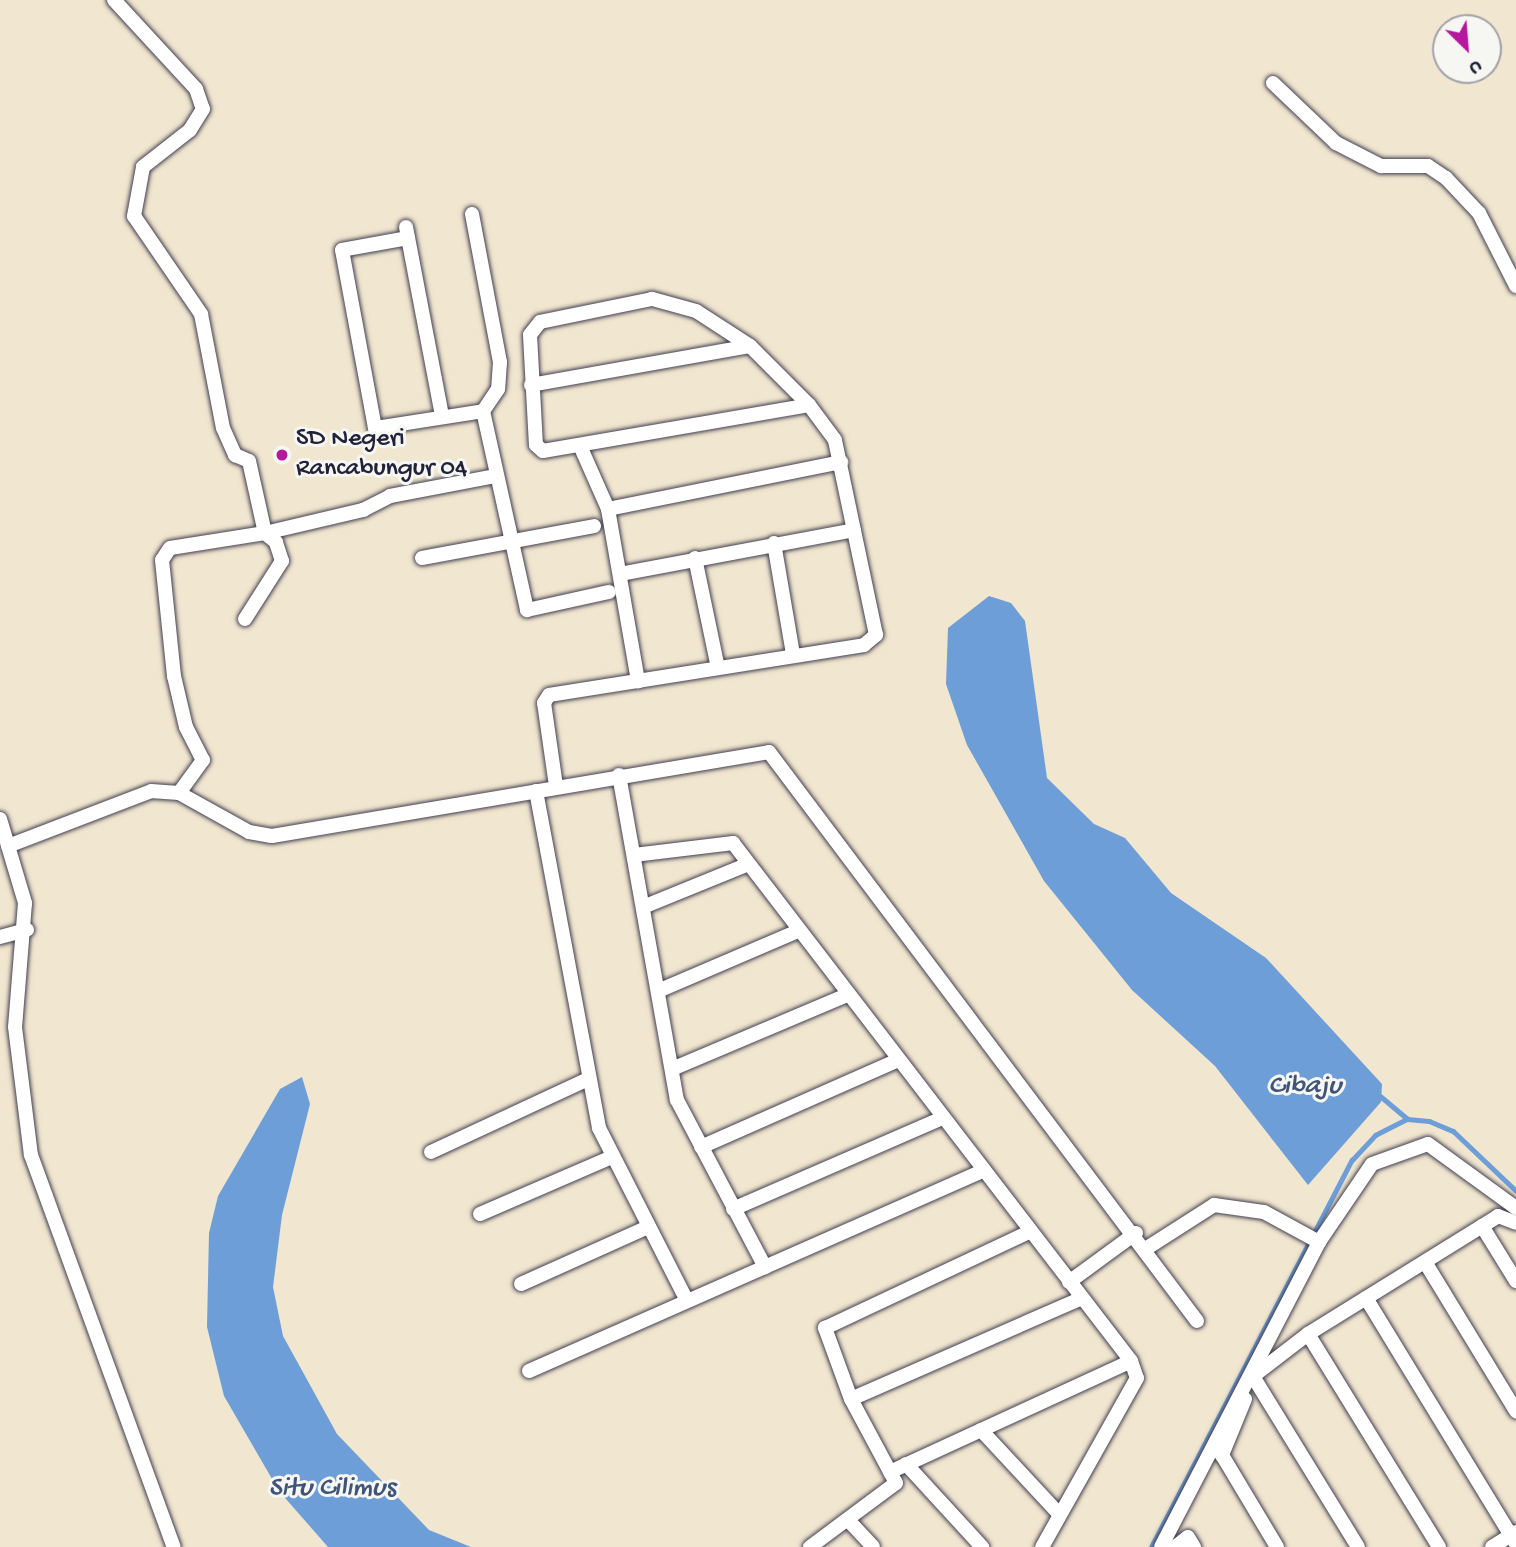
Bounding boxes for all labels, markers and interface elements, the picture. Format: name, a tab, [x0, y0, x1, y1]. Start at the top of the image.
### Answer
north arrow	[1432, 14, 1502, 84]
text: U	[1465, 54, 1485, 79]
place label: SD Negeri Rancabungur 04	[296, 424, 467, 486]
marker: SD Negeri Rancabungur 04	[274, 447, 290, 463]
water label: Cibaju	[1269, 1070, 1341, 1104]
water label: Situ Cilimus	[268, 1472, 396, 1506]

